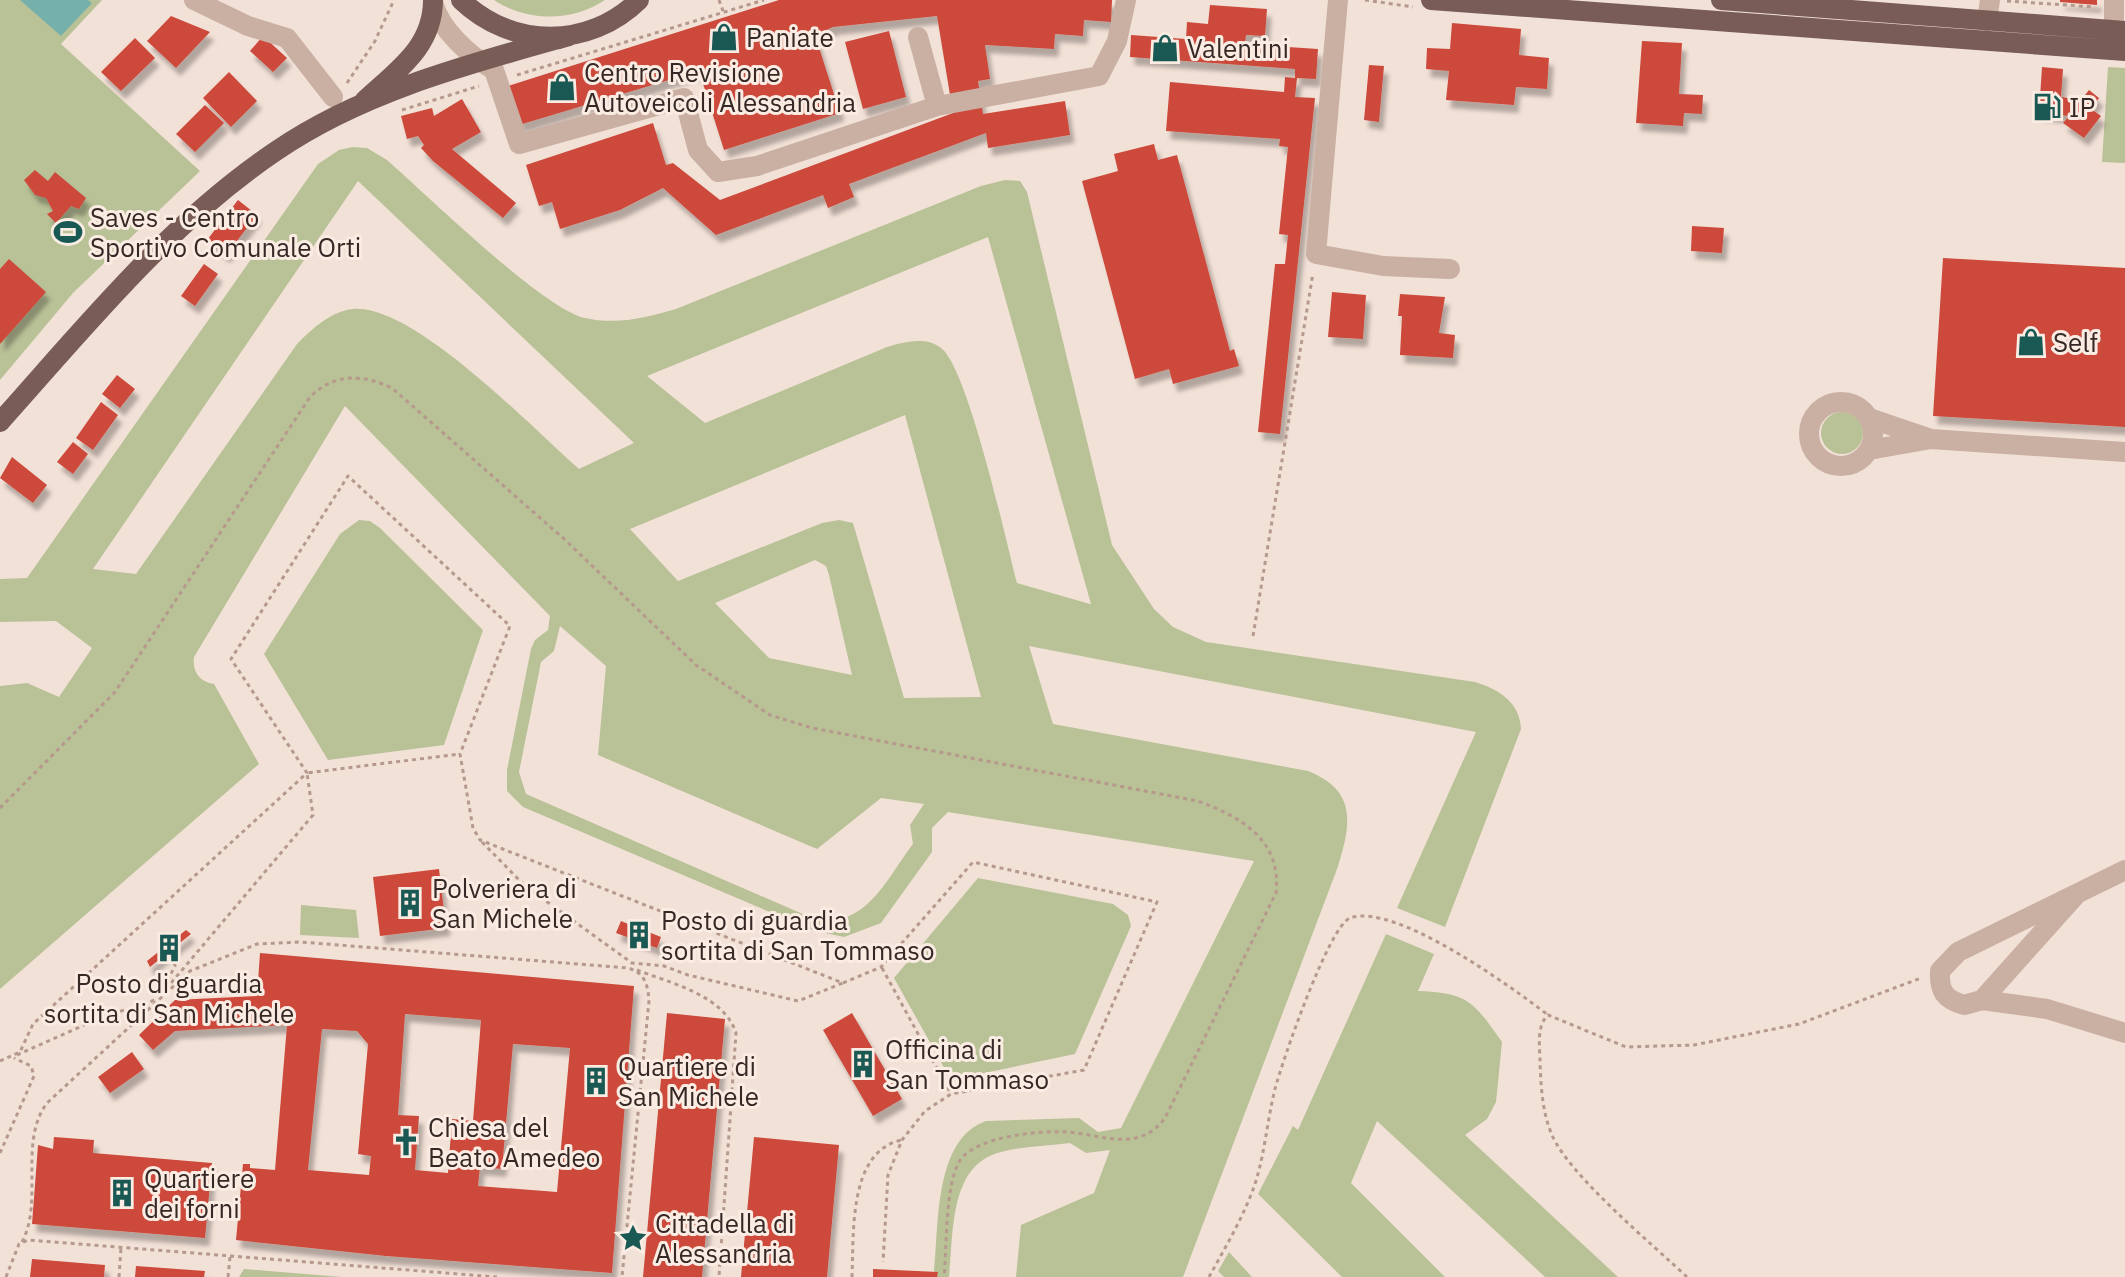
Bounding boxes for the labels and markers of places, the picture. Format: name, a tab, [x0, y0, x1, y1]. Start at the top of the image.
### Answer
place label: Paniate	[746, 20, 834, 54]
shop icon: Paniate	[709, 22, 739, 52]
place label: Valentini	[1187, 31, 1289, 65]
shop icon: Valentini	[1150, 33, 1180, 63]
place label: Centro Revisione Autoveicoli Alessandria	[584, 55, 856, 119]
shop icon: Centro Revisione Autoveicoli Alessandria	[547, 72, 577, 102]
place label: IP	[2069, 90, 2095, 124]
fuel station icon: IP	[2032, 92, 2062, 122]
place label: Saves - Centro Sportivo Comunale Orti	[90, 200, 361, 264]
sports icon: Saves - Centro Sportivo Comunale Orti	[53, 217, 83, 247]
place label: Self	[2053, 325, 2098, 359]
shop icon: Self	[2016, 327, 2046, 357]
place label: Polveriera di San Michele	[432, 871, 577, 935]
building icon: Polveriera di San Michele	[395, 888, 425, 918]
place label: Posto di guardia sortita di San Tommaso	[661, 903, 935, 967]
building icon: Posto di guardia sortita di San Tommaso	[624, 920, 654, 950]
building icon: Posto di guardia sortita di San Michele	[154, 933, 184, 963]
place label: Posto di guardia sortita di San Michele	[44, 966, 294, 1030]
place label: Officina di San Tommaso	[885, 1032, 1049, 1096]
place label: Quartiere di San Michele	[618, 1049, 759, 1113]
building icon: Officina di San Tommaso	[848, 1049, 878, 1079]
building icon: Quartiere di San Michele	[581, 1066, 611, 1096]
place label: Chiesa del Beato Amedeo	[428, 1110, 600, 1174]
church icon: Chiesa del Beato Amedeo	[391, 1127, 421, 1157]
place label: Quartiere dei forni	[144, 1161, 254, 1225]
building icon: Quartiere dei forni	[107, 1178, 137, 1208]
place label: Cittadella di Alessandria	[655, 1206, 795, 1270]
place icon: Cittadella di Alessandria	[618, 1223, 648, 1253]

